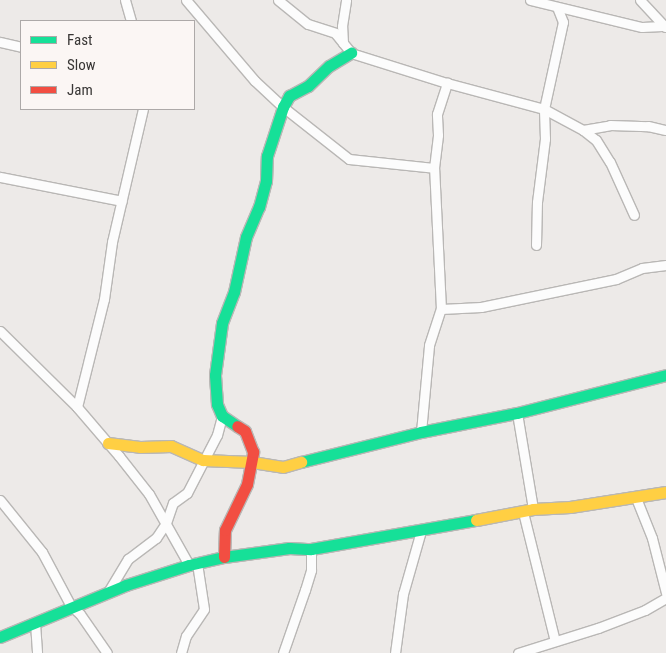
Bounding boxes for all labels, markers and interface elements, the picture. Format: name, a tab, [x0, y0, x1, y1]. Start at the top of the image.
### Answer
legend	[20, 20, 195, 110]
text: Fast	[67, 31, 92, 49]
text: Slow	[67, 56, 96, 74]
text: Jam	[67, 81, 93, 99]

